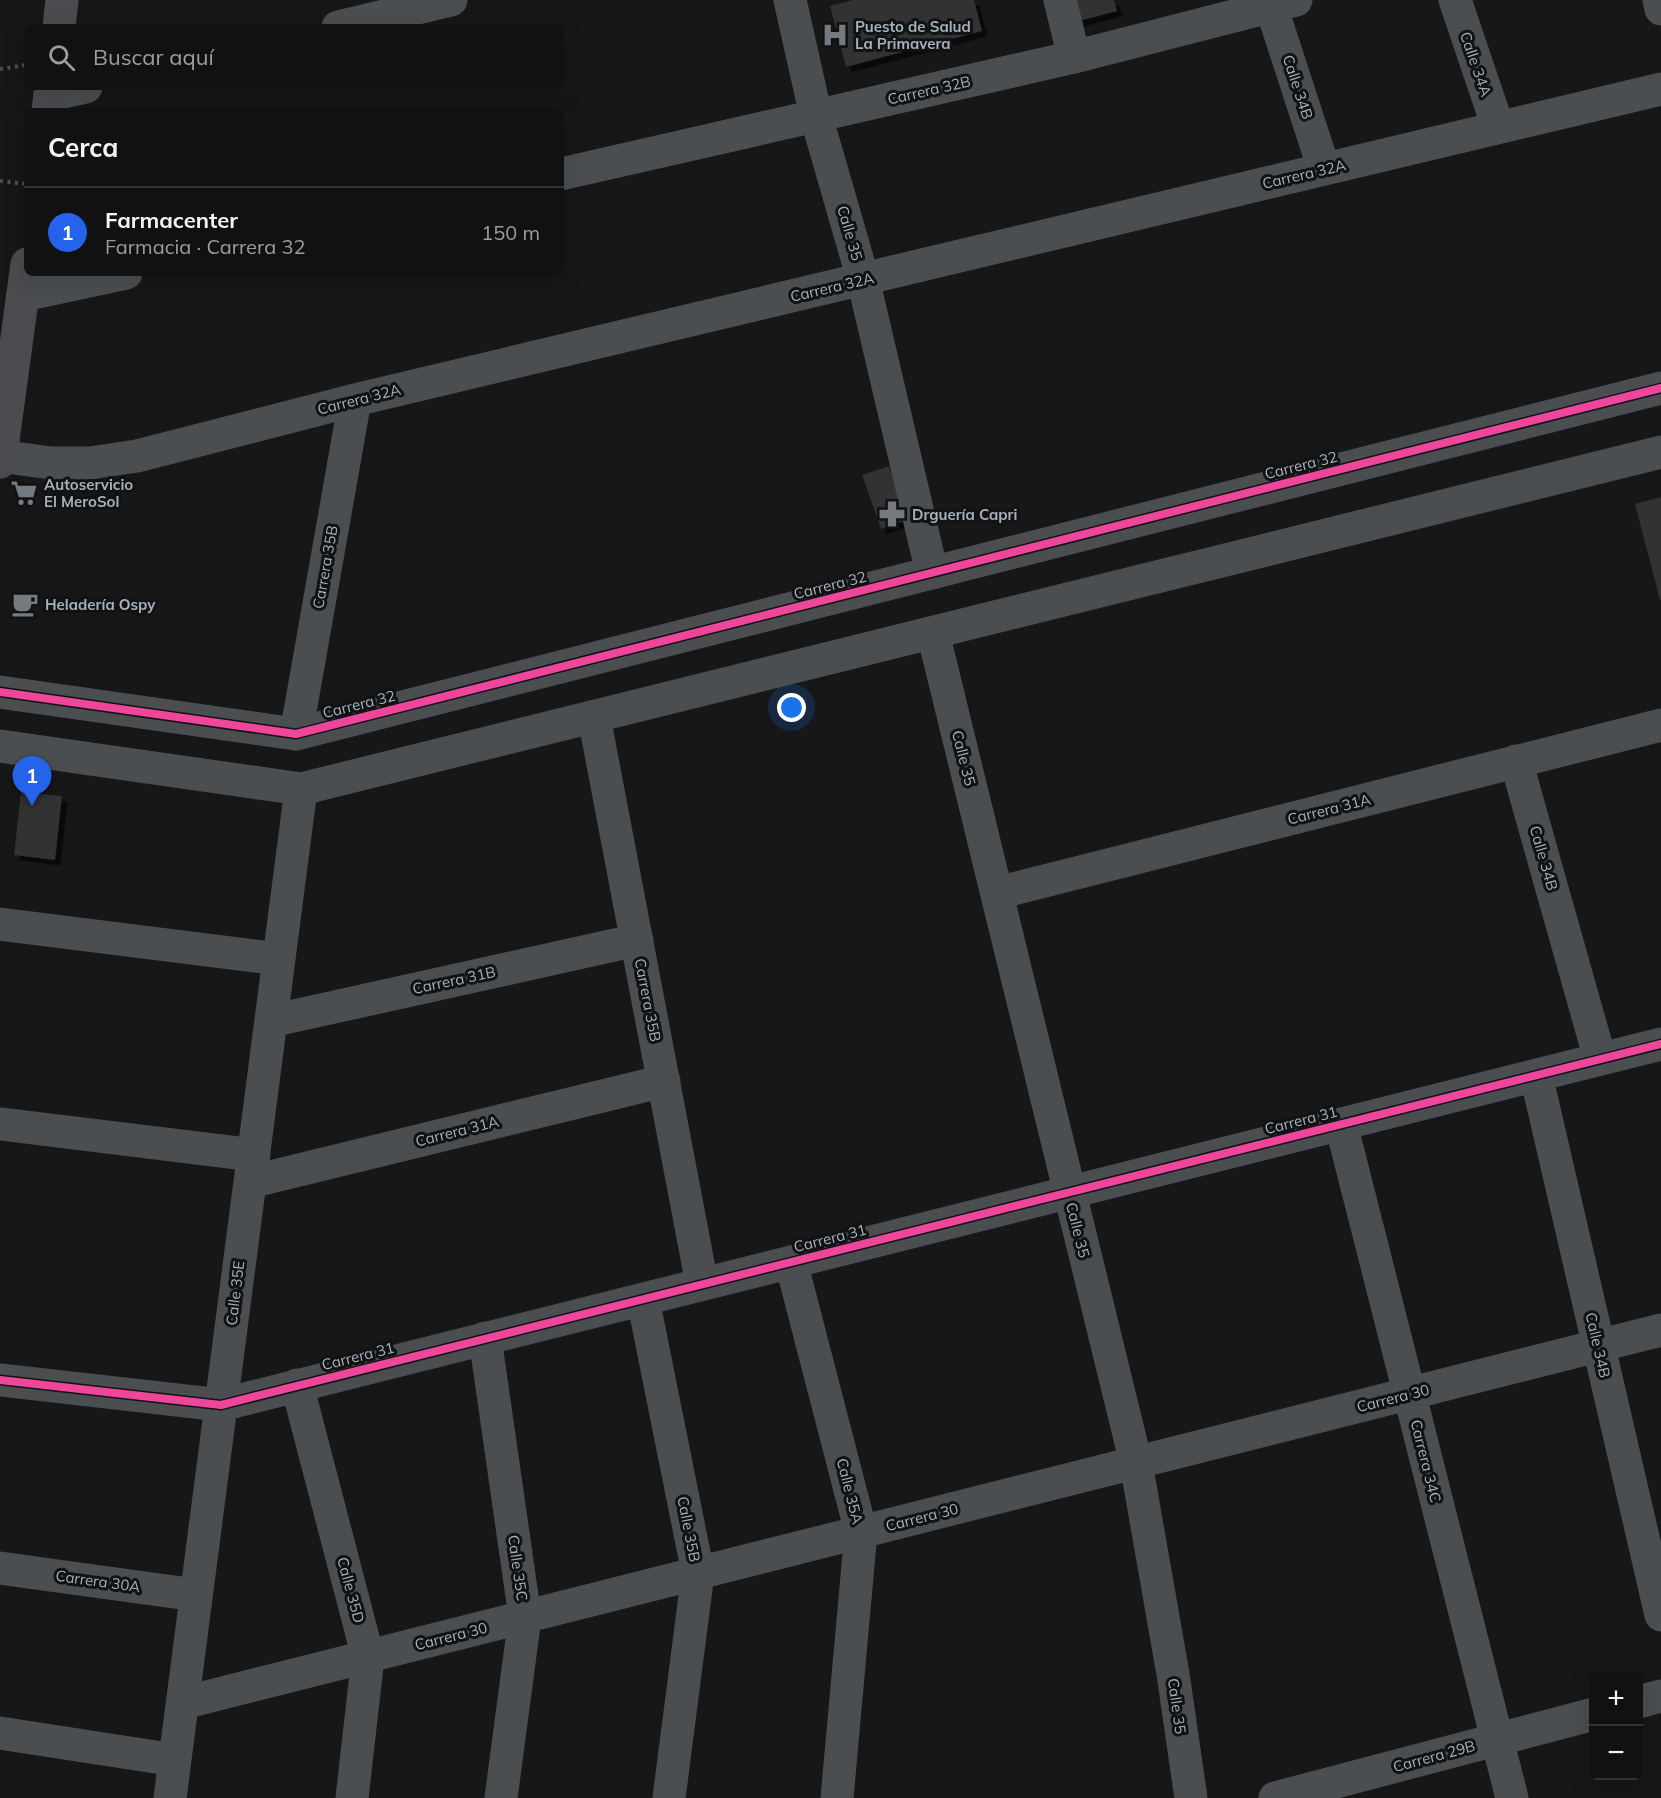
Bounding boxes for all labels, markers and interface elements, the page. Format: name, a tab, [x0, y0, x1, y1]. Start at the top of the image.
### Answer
place label: Puesto de Salud La Primavera	[855, 17, 971, 53]
hospital icon: Puesto de Salud La Primavera	[820, 20, 850, 50]
search box	[24, 24, 564, 90]
street label: Calle 34A	[1456, 29, 1496, 99]
icon: search	[45, 41, 78, 74]
text: Buscar aquí	[93, 43, 214, 71]
street label: Calle 34B	[1279, 52, 1317, 122]
street label: Carrera 32B	[886, 71, 972, 109]
text: Cerca	[48, 131, 118, 164]
street label: Carrera 32A	[1260, 155, 1348, 193]
street label: Calle 35	[833, 203, 867, 263]
text: Farmacenter	[105, 206, 238, 234]
text: 1	[62, 220, 74, 245]
text: 150 m	[481, 220, 540, 245]
text: Farmacia · Carrera 32	[105, 234, 305, 259]
street label: Carrera 32A	[788, 268, 876, 306]
street label: Carrera 32A	[315, 379, 403, 419]
street label: Carrera 32	[1263, 447, 1339, 483]
place label: Autoservicio El MeroSol	[44, 475, 133, 511]
supermarket icon: Autoservicio El MeroSol	[9, 478, 39, 508]
pharmacy icon: Drguería Capri	[877, 499, 907, 529]
place label: Drguería Capri	[912, 505, 1017, 524]
street label: Carrera 35B	[308, 524, 342, 610]
street label: Carrera 32	[792, 567, 868, 603]
cafe icon: Heladería Ospy	[10, 589, 40, 619]
place label: Heladería Ospy	[45, 595, 156, 614]
street label: Carrera 32	[321, 686, 397, 722]
your location	[777, 693, 806, 722]
street label: Calle 35	[948, 728, 980, 788]
pin: 1	[12, 756, 51, 806]
street label: Carrera 31A	[1285, 789, 1373, 829]
street label: Calle 34B	[1526, 823, 1562, 893]
street label: Carrera 35B	[631, 957, 665, 1043]
street label: Carrera 31B	[411, 962, 497, 998]
street label: Carrera 31	[1263, 1102, 1339, 1138]
street label: Carrera 31A	[413, 1111, 501, 1151]
street label: Calle 35	[1062, 1200, 1094, 1260]
street label: Carrera 31	[792, 1220, 868, 1256]
street label: Calle 35E	[222, 1259, 248, 1326]
street label: Calle 34B	[1581, 1310, 1615, 1380]
street label: Carrera 31	[320, 1338, 396, 1374]
street label: Carrera 30	[1355, 1380, 1431, 1416]
street label: Carrera 34C	[1407, 1418, 1445, 1504]
street label: Calle 35A	[833, 1456, 867, 1526]
street label: Calle 35B	[673, 1495, 705, 1563]
street label: Carrera 30	[884, 1499, 960, 1535]
street label: Calle 35C	[504, 1534, 532, 1602]
street label: Calle 35D	[333, 1555, 369, 1625]
street label: Carrera 30A	[54, 1566, 142, 1596]
street label: Carrera 30	[413, 1618, 489, 1654]
map controls	[1589, 1672, 1643, 1780]
button: +	[1589, 1672, 1643, 1726]
street label: Calle 35	[1164, 1677, 1190, 1735]
button: −	[1589, 1726, 1643, 1780]
street label: Carrera 29B	[1391, 1736, 1477, 1776]

